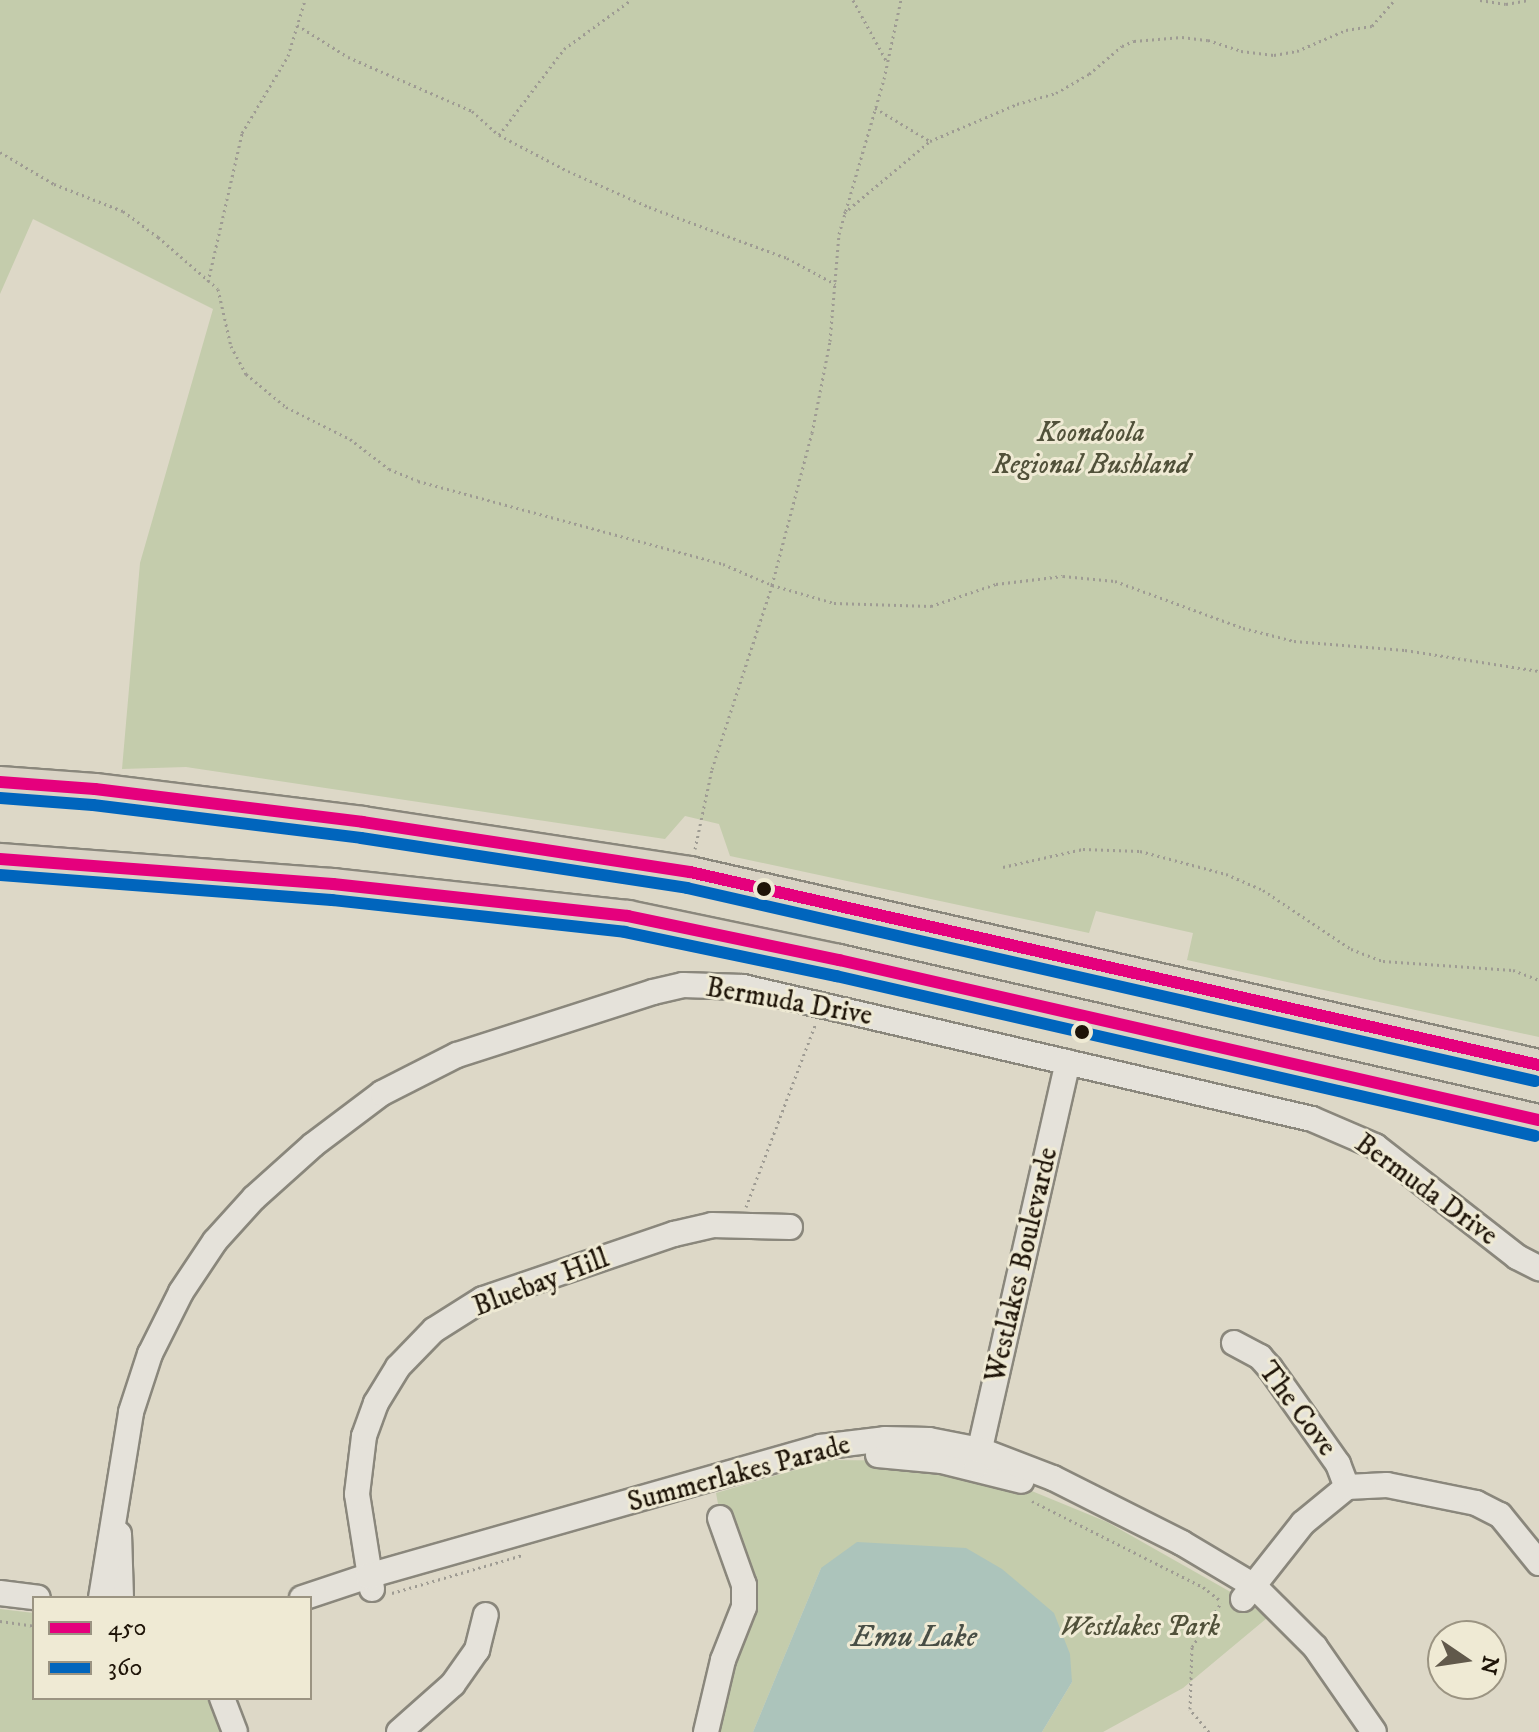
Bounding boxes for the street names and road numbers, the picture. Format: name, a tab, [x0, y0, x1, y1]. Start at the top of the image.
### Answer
street label: Bermuda Drive	[703, 971, 875, 1033]
street label: Bermuda Drive	[1348, 1127, 1504, 1253]
street label: Westlakes Boulevarde	[979, 1144, 1065, 1386]
street label: Bluebay Hill	[468, 1242, 614, 1324]
street label: The Cove	[1251, 1355, 1343, 1463]
street label: Summerlakes Parade	[624, 1428, 854, 1520]

